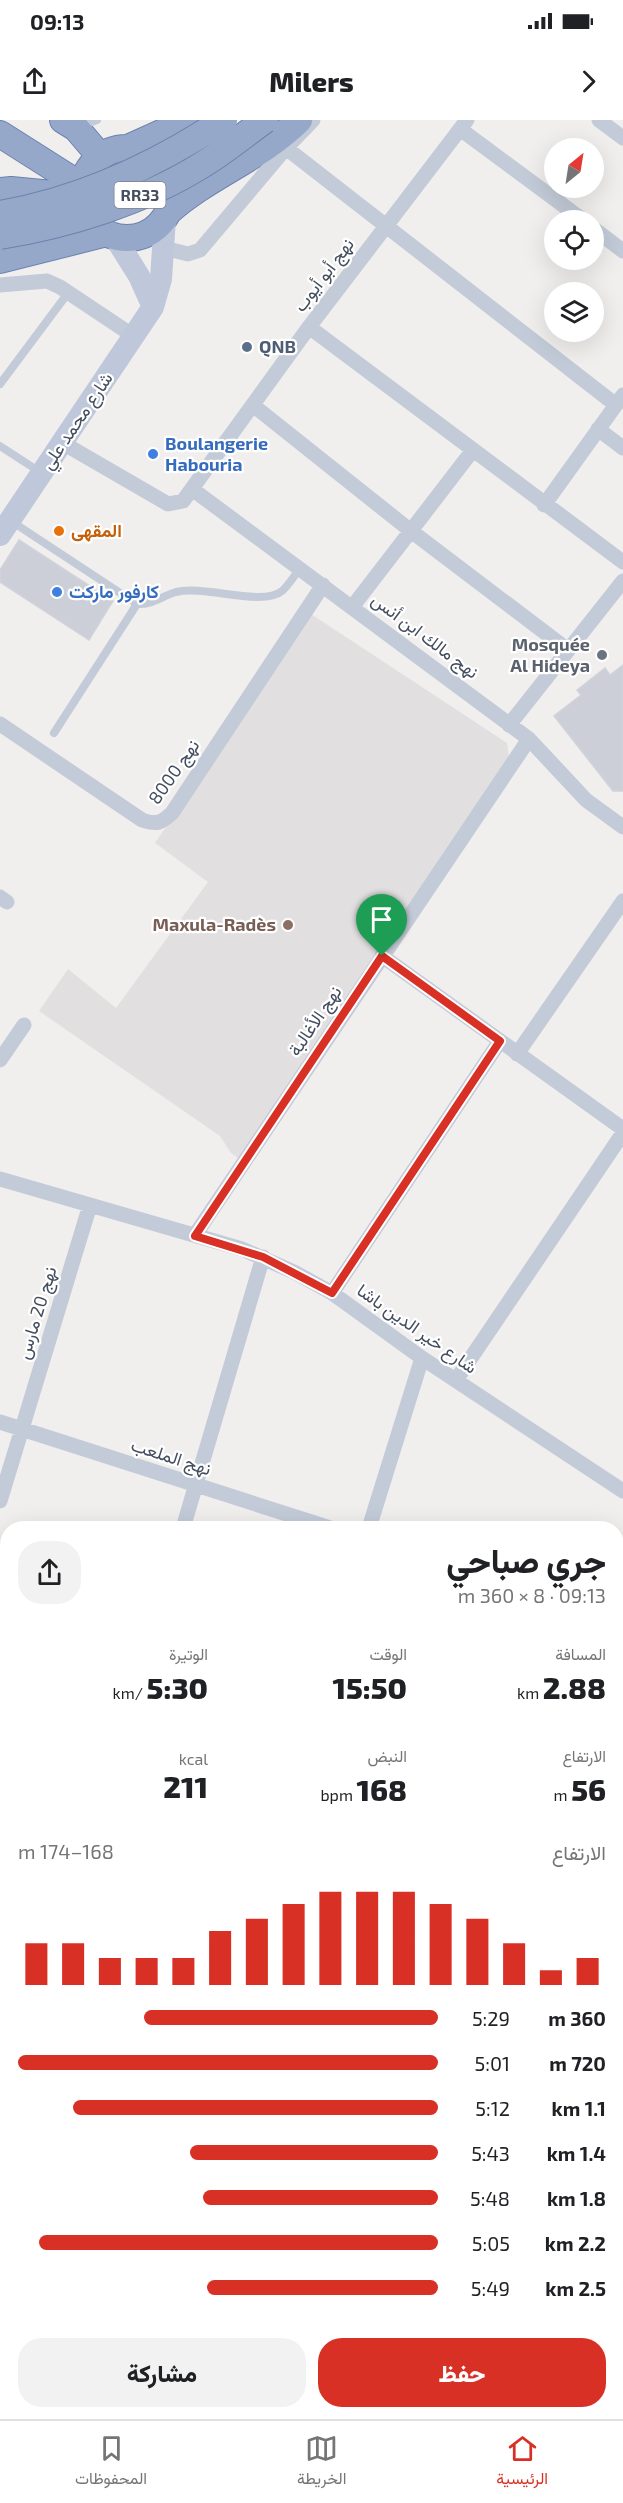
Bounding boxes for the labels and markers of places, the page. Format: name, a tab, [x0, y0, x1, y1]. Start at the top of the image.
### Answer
place label: QNB	[259, 335, 296, 357]
marker: QNB	[240, 340, 254, 354]
place label: Boulangerie Habouria	[165, 432, 268, 475]
marker: Boulangerie Habouria	[146, 447, 160, 461]
place label: المقهى	[71, 519, 122, 542]
marker: المقهى	[52, 524, 66, 538]
place label: كارفور ماركت	[69, 580, 159, 603]
marker: كارفور ماركت	[50, 585, 64, 599]
place label: Mosquée Al Hideya	[510, 633, 590, 676]
marker: Mosquée Al Hideya	[595, 648, 609, 662]
pin	[356, 894, 407, 956]
place label: Maxula-Radès	[152, 913, 276, 935]
marker: Maxula-Radès	[281, 918, 295, 932]

